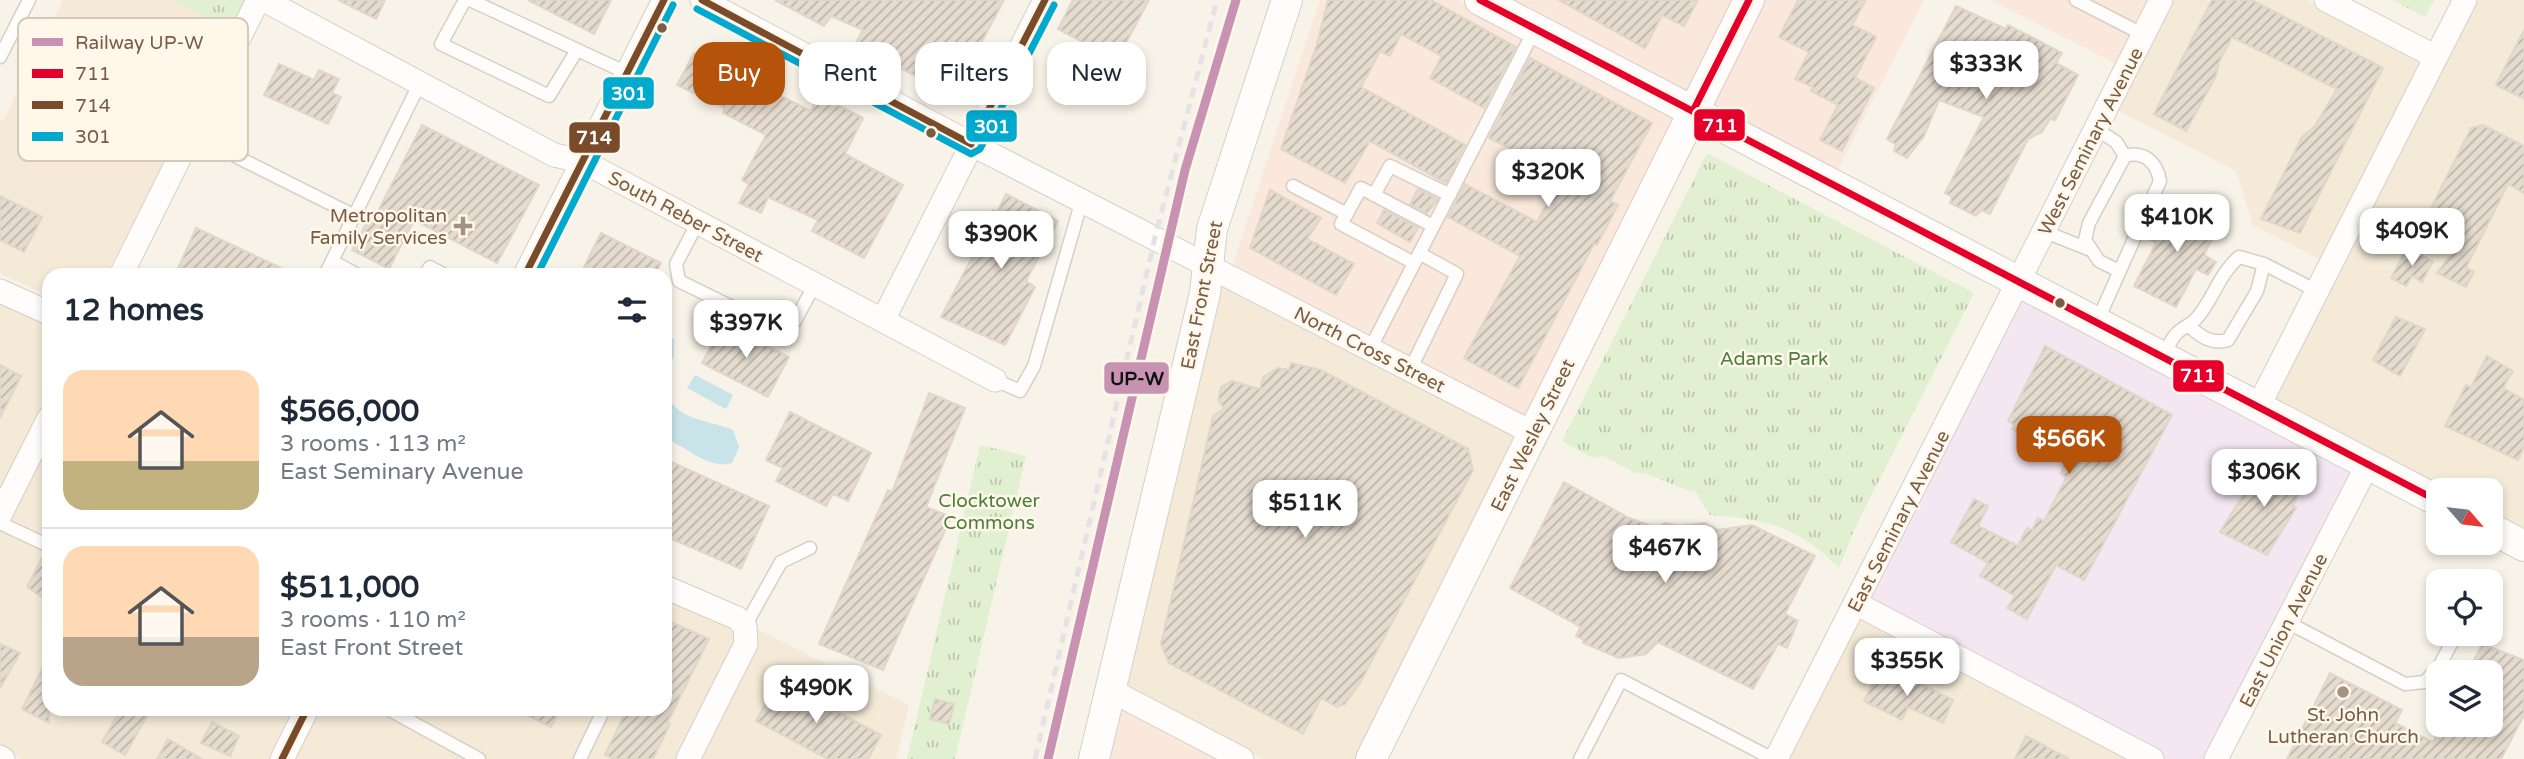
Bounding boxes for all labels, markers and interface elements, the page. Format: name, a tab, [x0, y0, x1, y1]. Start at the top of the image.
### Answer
legend	[18, 18, 248, 161]
unlabelled marker	[655, 21, 669, 35]
text: Railway UP-W	[75, 32, 203, 54]
chip: Buy	[693, 42, 785, 105]
chip: Rent	[799, 42, 901, 105]
chip: Filters	[915, 42, 1033, 105]
chip: New	[1047, 42, 1146, 105]
pin: $333K	[1937, 42, 2035, 101]
street label: West Seminary Avenue	[2034, 44, 2148, 239]
text: $333K	[1950, 50, 2022, 78]
text: 711	[75, 63, 111, 85]
line badge: 301	[602, 76, 655, 110]
text: 301	[611, 83, 647, 105]
text: 714	[75, 95, 111, 117]
line badge: 711	[1693, 108, 1746, 142]
line badge: 301	[965, 109, 1018, 143]
text: 711	[1702, 115, 1738, 137]
text: 301	[974, 116, 1010, 138]
line badge: 714	[568, 121, 621, 154]
text: 301	[75, 126, 111, 148]
unlabelled marker	[924, 126, 938, 140]
text: 714	[576, 127, 612, 149]
pin: $320K	[1499, 150, 1597, 209]
text: $320K	[1512, 158, 1584, 186]
street label: South Reber Street	[604, 167, 767, 267]
pin: $410K	[2128, 194, 2226, 254]
text: $410K	[2141, 203, 2213, 231]
place label: Metropolitan Family Services	[310, 205, 447, 249]
pin: $409K	[2363, 208, 2461, 268]
pin: $390K	[952, 212, 1050, 271]
marker: Metropolitan Family Services	[453, 216, 473, 236]
text: $409K	[2376, 217, 2448, 245]
street label: East Front Street	[1177, 219, 1227, 372]
text: $390K	[965, 220, 1037, 248]
icon: filters	[613, 291, 651, 329]
text: 12 homes	[63, 292, 204, 329]
unlabelled marker	[2053, 296, 2067, 310]
pin: $397K	[697, 300, 795, 360]
street label: North Cross Street	[1290, 302, 1449, 398]
text: $397K	[710, 309, 782, 337]
park label: Adams Park	[1720, 348, 1828, 370]
street label: East Wesley Street	[1486, 356, 1579, 515]
line badge: 711	[2172, 359, 2225, 393]
line badge: UP-W	[1103, 361, 1170, 395]
text: 711	[2180, 365, 2216, 387]
text: UP-W	[1110, 368, 1165, 390]
text: $566,000	[280, 393, 419, 430]
icon: home	[119, 398, 203, 482]
pin: $566K	[2020, 416, 2118, 476]
text: $566K	[2033, 425, 2105, 453]
street label: East Seminary Avenue	[1843, 427, 1954, 616]
text: 3 rooms · 113 m²	[280, 430, 466, 458]
pin: $306K	[2215, 449, 2313, 509]
text: East Seminary Avenue	[280, 458, 524, 486]
text: $306K	[2228, 458, 2300, 486]
north arrow	[2426, 478, 2502, 555]
map controls	[2426, 478, 2503, 737]
pin: $511K	[1256, 480, 1354, 540]
text: $511K	[1269, 489, 1341, 517]
park label: Clocktower Commons	[938, 490, 1040, 534]
pin: $467K	[1616, 526, 1714, 585]
text: $467K	[1629, 534, 1701, 562]
street label: East Union Avenue	[2235, 550, 2332, 711]
text: $511,000	[280, 569, 419, 606]
button: locate	[2426, 569, 2503, 646]
icon: home	[119, 574, 203, 658]
text: 3 rooms · 110 m²	[280, 606, 466, 634]
text: East Front Street	[280, 634, 463, 662]
pin: $355K	[1858, 638, 1956, 698]
text: $355K	[1871, 647, 1943, 675]
button: layers	[2426, 660, 2503, 737]
pin: $490K	[767, 666, 865, 725]
text: $490K	[780, 674, 852, 702]
marker: St. John Lutheran Church	[2335, 684, 2351, 700]
place label: St. John Lutheran Church	[2267, 704, 2419, 748]

